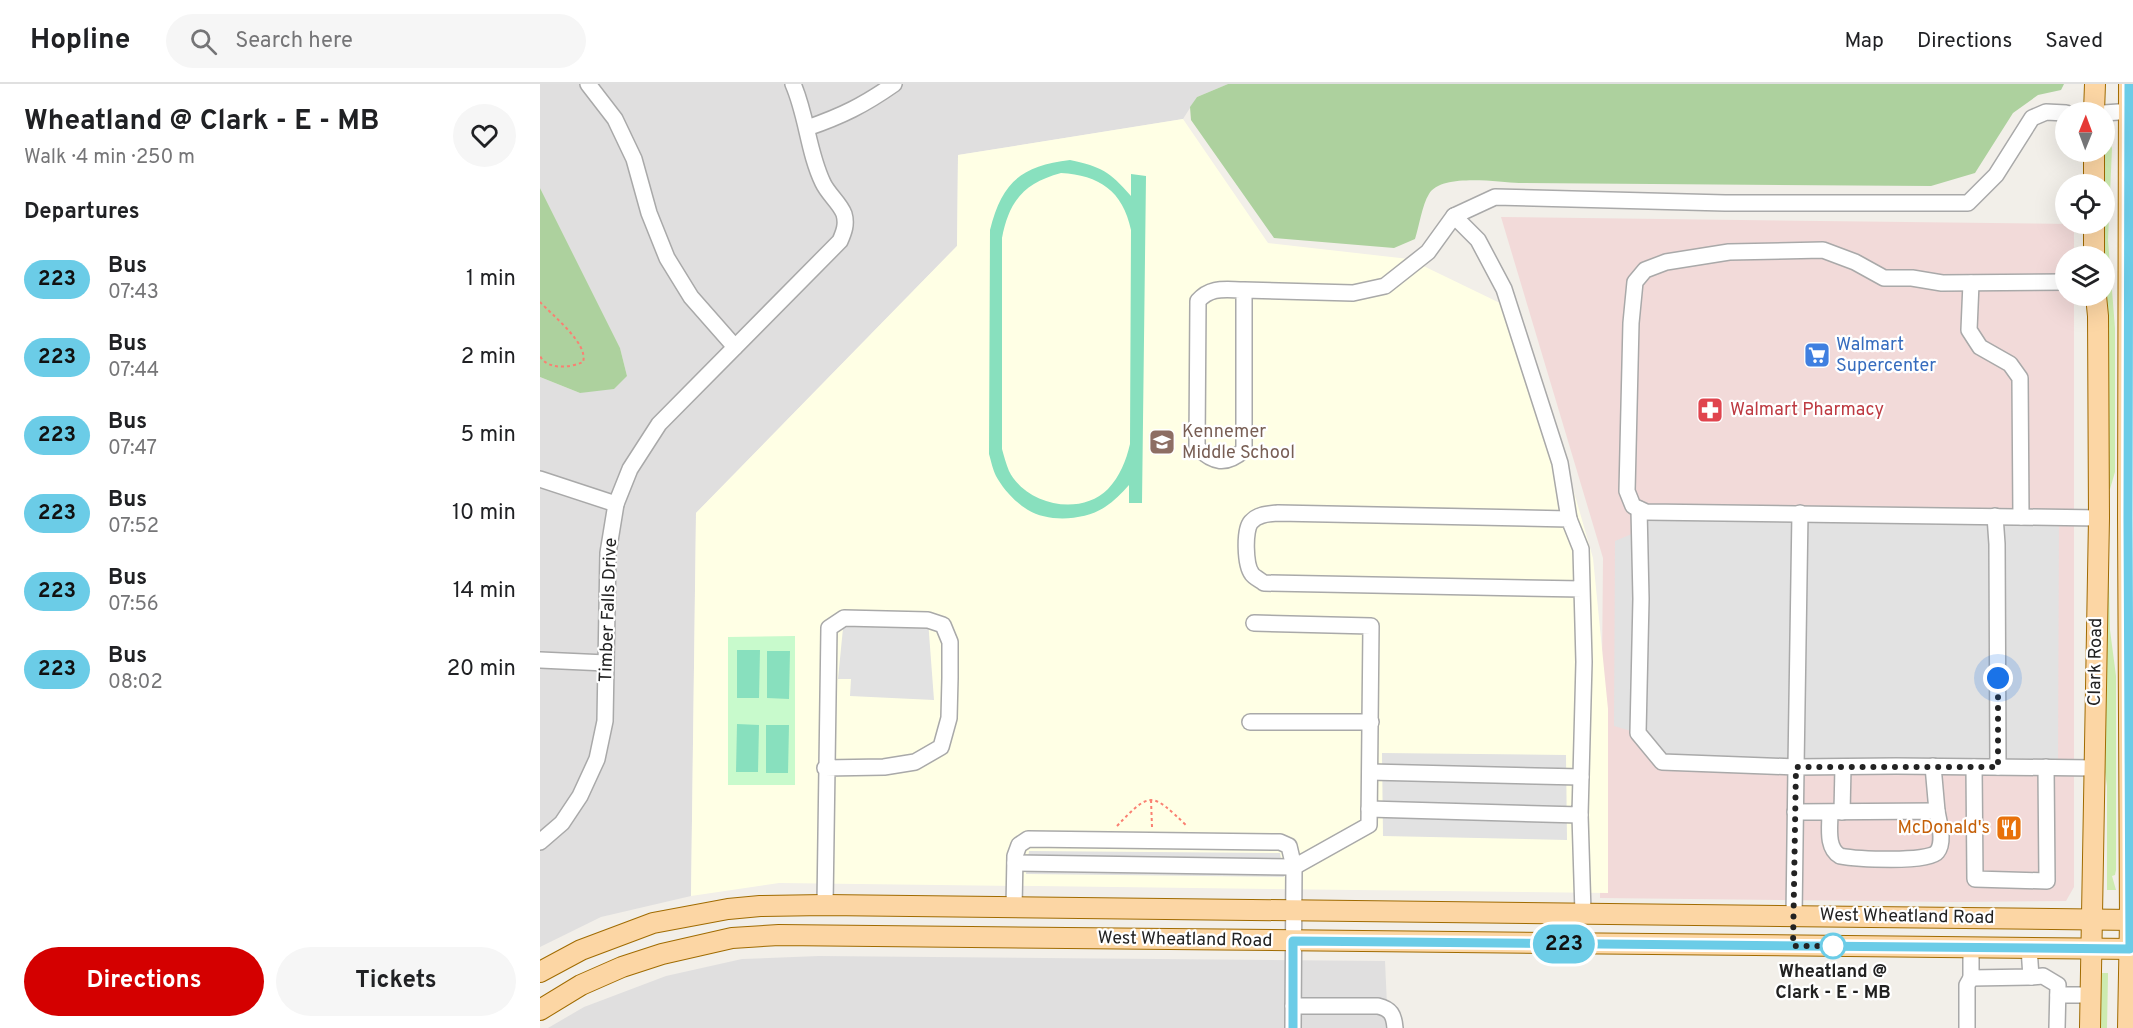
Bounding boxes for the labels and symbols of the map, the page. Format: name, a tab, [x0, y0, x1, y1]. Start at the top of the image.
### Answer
north arrow	[2055, 102, 2115, 162]
place label: Walmart Supercenter	[1836, 334, 1936, 378]
supermarket icon: Walmart Supercenter	[1802, 340, 1832, 370]
pharmacy icon: Walmart Pharmacy	[1695, 395, 1725, 425]
place label: Walmart Pharmacy	[1730, 399, 1884, 422]
place label: Kennemer Middle School	[1182, 421, 1295, 465]
school or university icon: Kennemer Middle School	[1147, 427, 1177, 457]
street label: Timber Falls Drive	[595, 537, 623, 683]
street label: Clark Road	[2084, 618, 2108, 706]
your location	[1983, 663, 2013, 693]
restaurant icon: McDonald's	[1994, 813, 2024, 843]
place label: McDonald's	[1898, 817, 1990, 840]
street label: West Wheatland Road	[1819, 904, 1995, 930]
line badge: 223	[1530, 924, 1598, 964]
street label: West Wheatland Road	[1097, 927, 1273, 953]
marker: Wheatland @ Clark - E - MB	[1820, 933, 1846, 959]
place label: Wheatland @ Clark - E - MB	[1775, 961, 1891, 1005]

